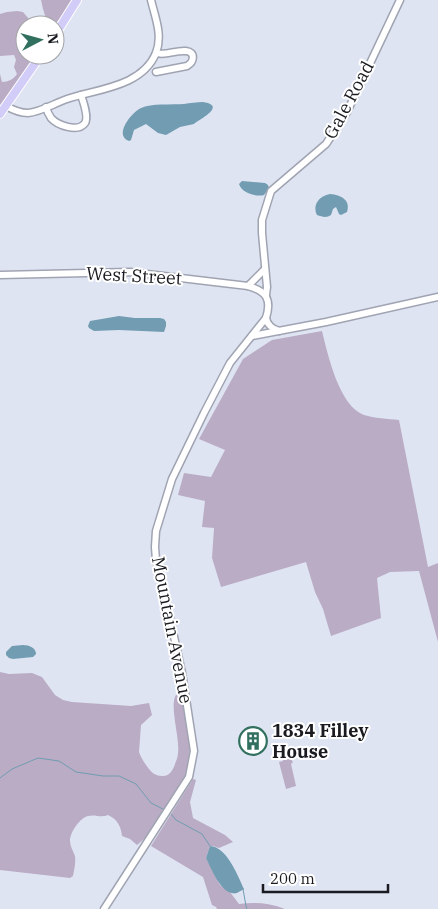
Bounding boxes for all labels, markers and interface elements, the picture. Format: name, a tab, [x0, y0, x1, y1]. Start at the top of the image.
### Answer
north arrow	[15, 15, 65, 65]
text: N	[43, 32, 62, 45]
street label: Gale Road	[318, 57, 379, 143]
street label: West Street	[85, 262, 183, 289]
street label: Mountain Avenue	[147, 554, 198, 705]
place label: 1834 Filley House	[272, 719, 369, 763]
building icon: 1834 Filley House	[238, 726, 268, 756]
scale bar	[263, 862, 388, 894]
text: 200 m	[270, 869, 315, 888]

